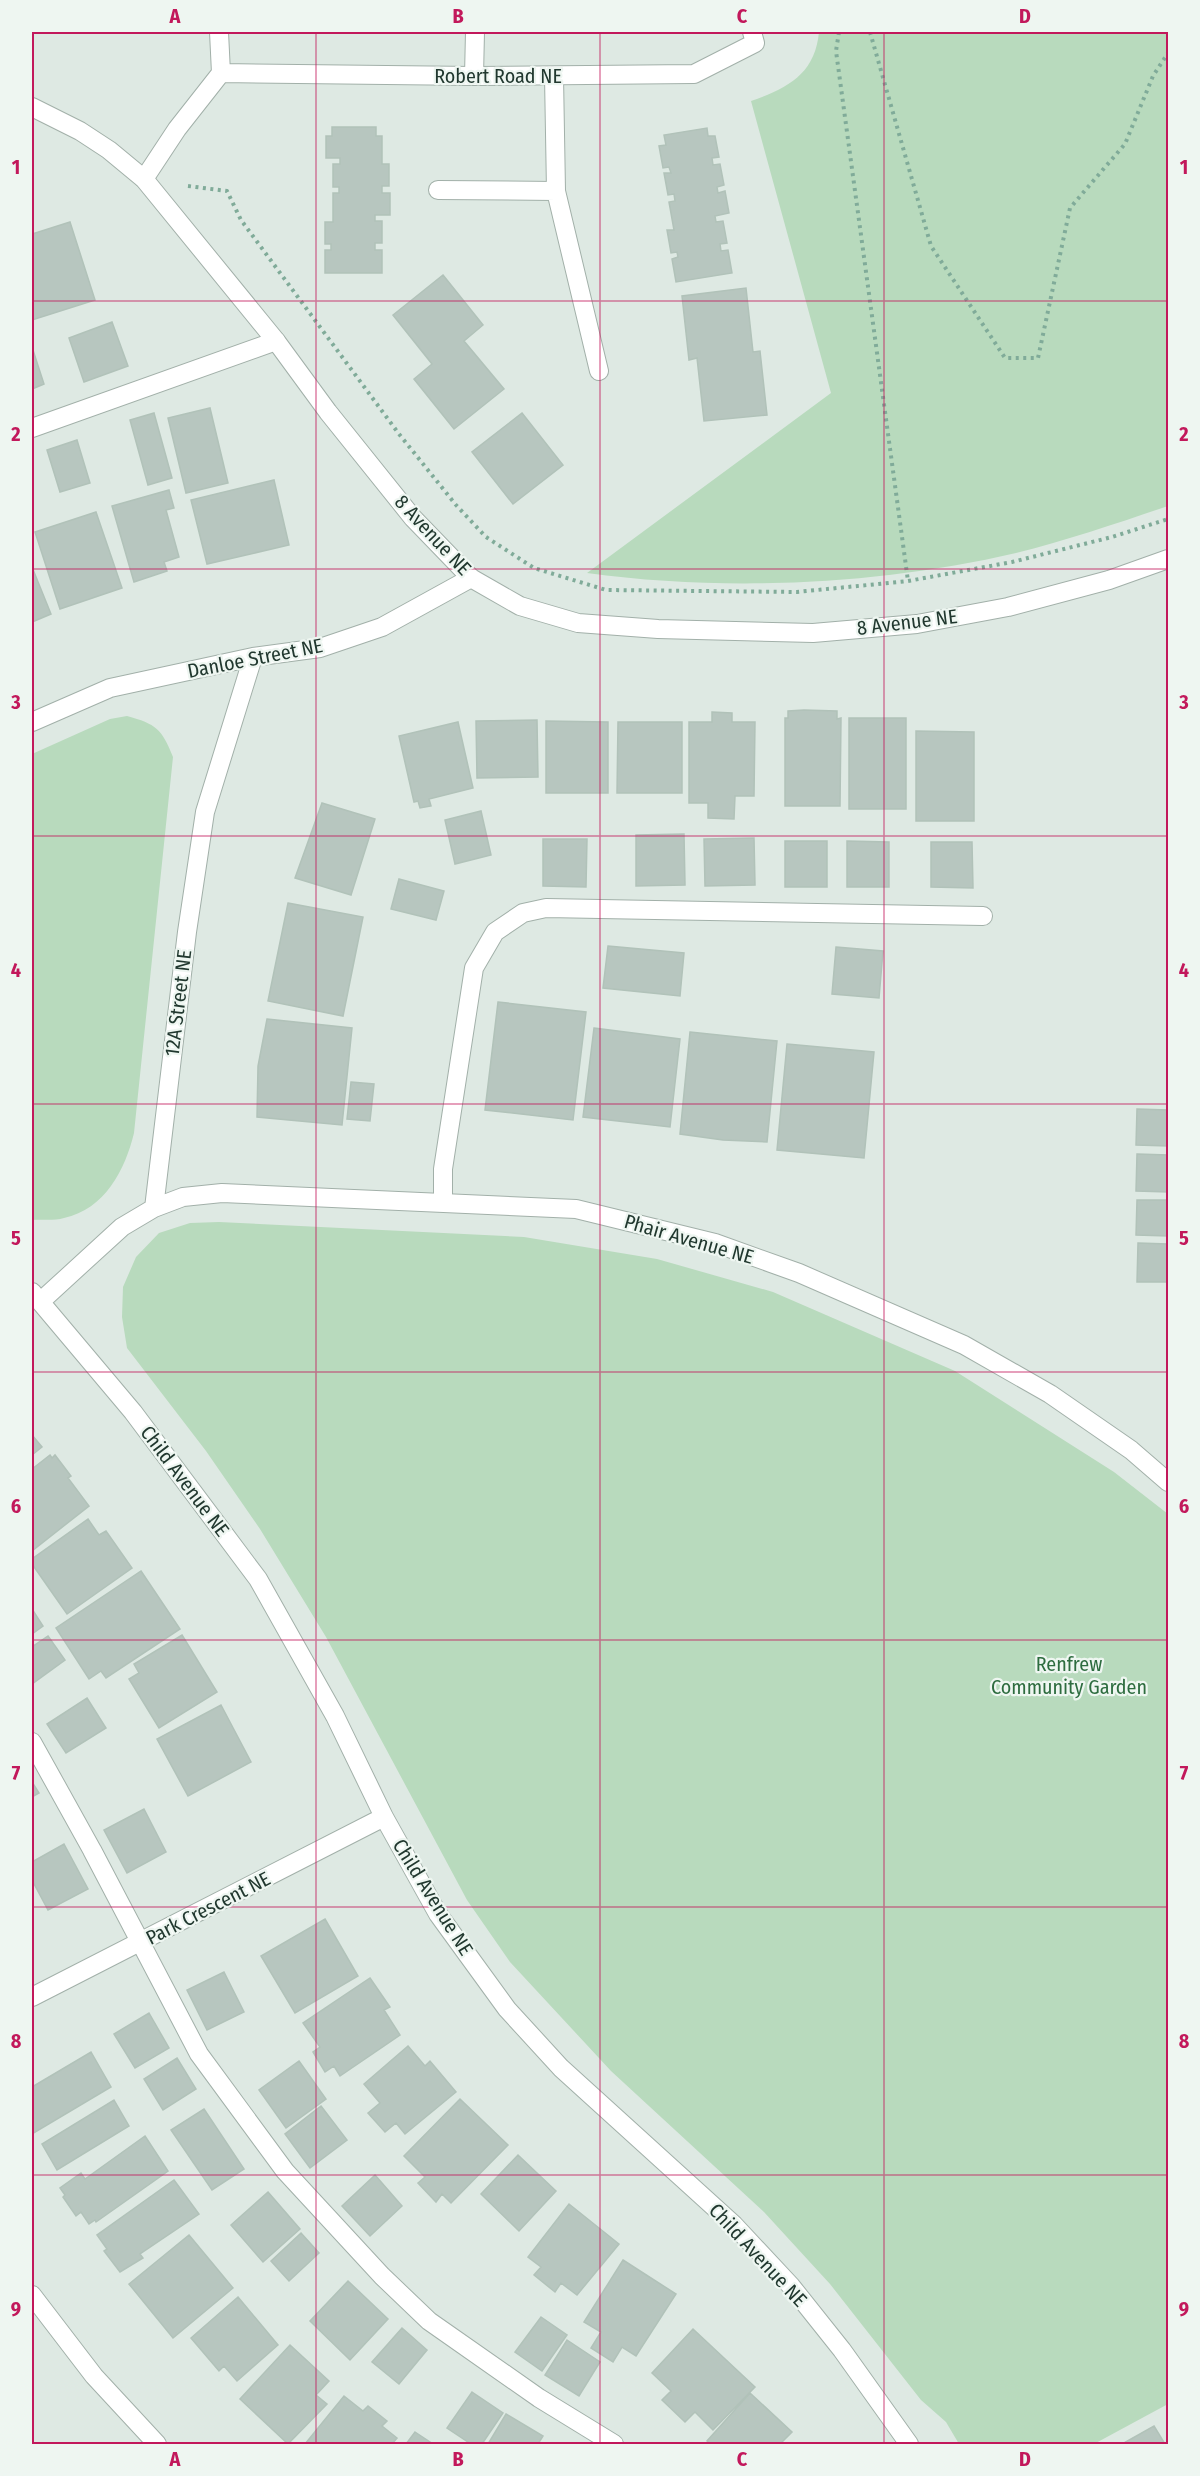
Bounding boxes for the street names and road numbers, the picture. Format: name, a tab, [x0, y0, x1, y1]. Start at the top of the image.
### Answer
street label: Robert Road NE	[434, 64, 562, 88]
street label: 8 Avenue NE	[390, 490, 476, 580]
street label: 8 Avenue NE	[855, 604, 959, 640]
street label: Danloe Street NE	[185, 633, 325, 683]
street label: 12A Street NE	[160, 948, 196, 1058]
street label: Phair Avenue NE	[622, 1209, 756, 1269]
street label: Child Avenue NE	[136, 1421, 234, 1541]
street label: Child Avenue NE	[388, 1834, 478, 1960]
street label: Park Crescent NE	[142, 1866, 274, 1950]
street label: Child Avenue NE	[704, 2198, 812, 2312]

